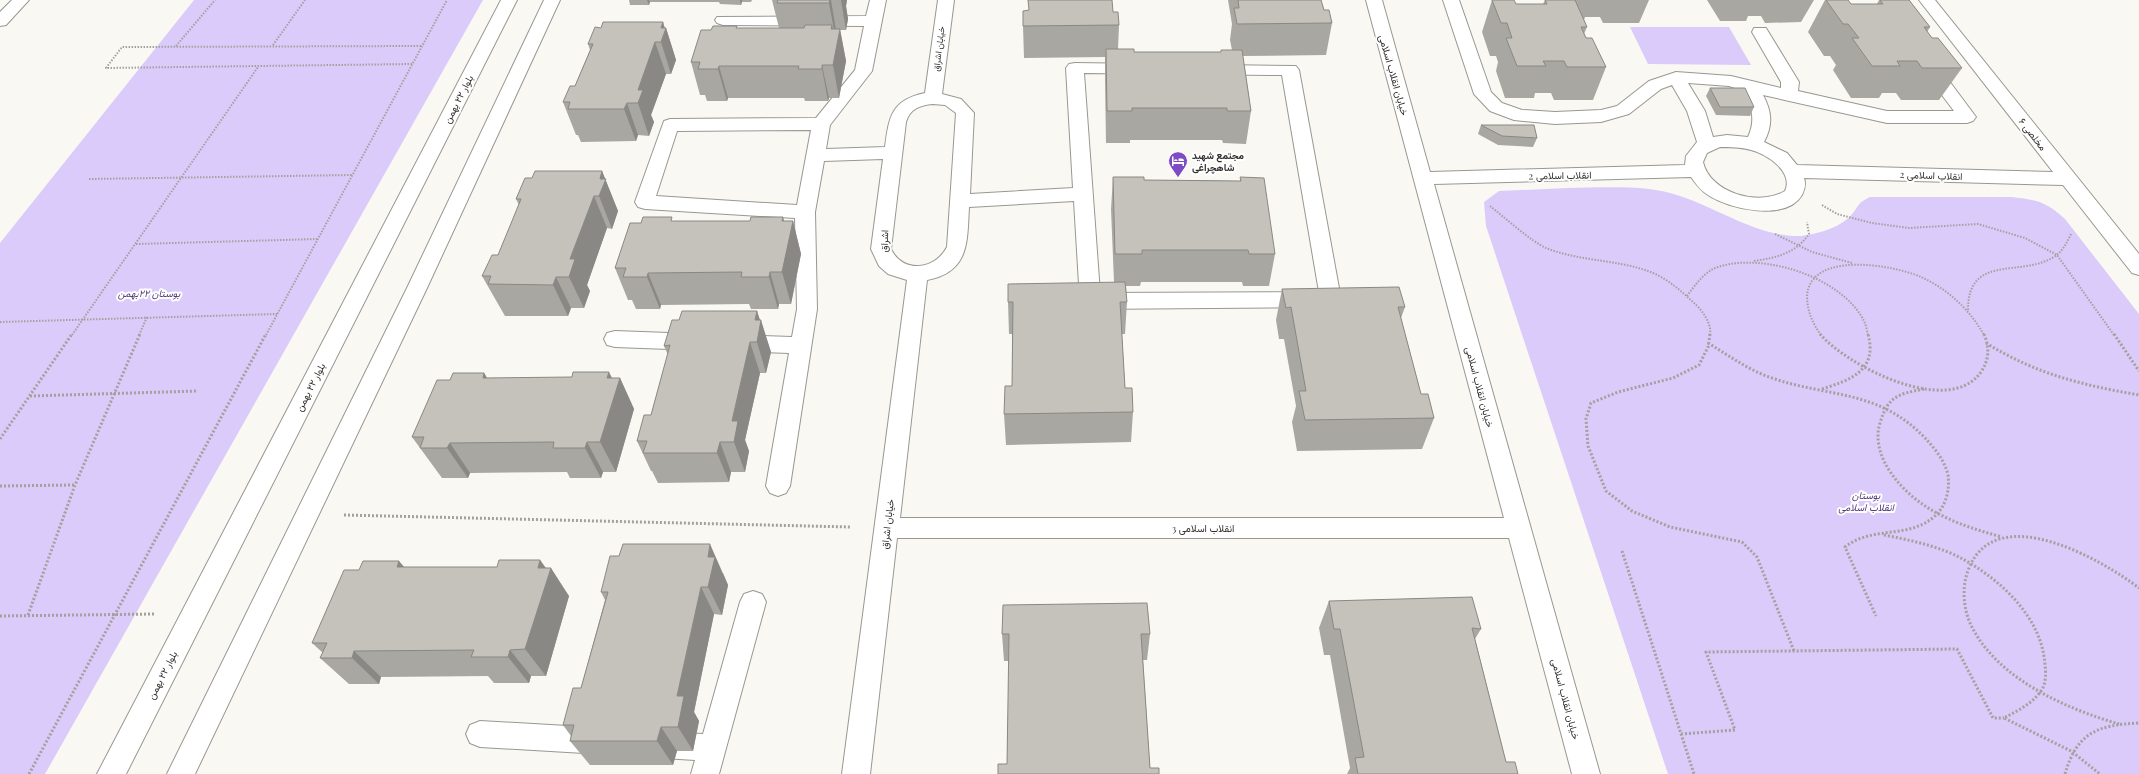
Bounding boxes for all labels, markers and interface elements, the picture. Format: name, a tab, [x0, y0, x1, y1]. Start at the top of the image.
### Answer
street label: خیابان اشراق	[929, 26, 948, 72]
street label: خیابان انقلاب اسلامی	[1376, 33, 1412, 117]
street label: بلوار ۲۲ بهمن	[440, 72, 476, 126]
street label: مخلصی ۶	[2016, 115, 2050, 153]
place label: مجتمع شهید شاهچراغی	[1192, 148, 1245, 175]
hotel icon: مجتمع شهید شاهچراغی	[1167, 150, 1189, 178]
street label: انقلاب اسلامی 2	[1528, 167, 1592, 183]
street label: انقلاب اسلامی 2	[1899, 167, 1963, 183]
street label: اشراق	[877, 229, 891, 253]
park label: بوستان ۲۲بهمن	[118, 286, 181, 300]
street label: خیابان انقلاب اسلامی	[1462, 345, 1498, 429]
street label: بلوار ۲۲ بهمن	[292, 360, 328, 414]
park label: بوستان انقلاب اسلامی	[1838, 488, 1896, 514]
street label: خیابان اشراق	[877, 498, 897, 550]
street label: انقلاب اسلامی 3	[1172, 521, 1234, 535]
street label: بلوار ۲۲ بهمن	[144, 648, 180, 702]
street label: خیابان انقلاب اسلامی	[1548, 657, 1584, 741]

